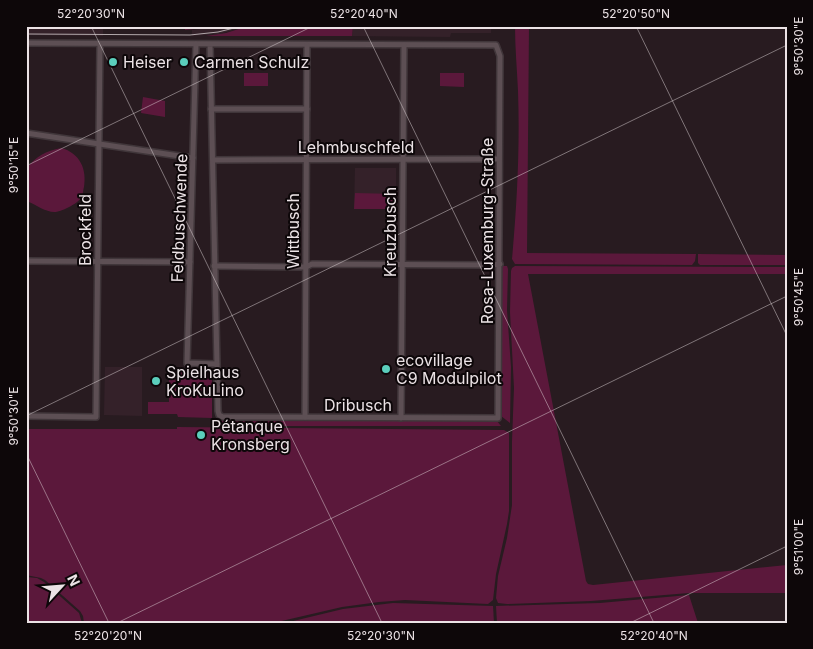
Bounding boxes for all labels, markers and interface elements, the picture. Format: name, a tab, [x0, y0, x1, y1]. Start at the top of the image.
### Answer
text: 52°20'30"N	[57, 6, 125, 21]
text: 52°20'40"N	[330, 6, 398, 21]
text: 52°20'50"N	[602, 6, 670, 21]
text: 9°50'30"E	[791, 16, 806, 76]
place label: Heiser	[123, 52, 172, 72]
place label: Carmen Schulz	[194, 52, 309, 72]
marker: Heiser	[107, 56, 119, 68]
marker: Carmen Schulz	[178, 56, 190, 68]
text: 9°50'15"E	[6, 137, 21, 193]
street label: Lehmbuschfeld	[298, 137, 414, 157]
street label: Rosa-Luxemburg-Straße	[477, 138, 497, 324]
street label: Feldbuschwende	[167, 153, 191, 283]
street label: Kreuzbusch	[380, 187, 400, 277]
street label: Wittbusch	[283, 193, 303, 269]
street label: Brockfeld	[75, 194, 95, 266]
text: 9°50'45"E	[791, 268, 806, 326]
place label: ecovillage C9 Modulpilot	[396, 350, 502, 388]
place label: Spielhaus KroKuLino	[166, 362, 244, 400]
marker: ecovillage C9 Modulpilot	[380, 363, 392, 375]
marker: Spielhaus KroKuLino	[150, 375, 162, 387]
text: 9°50'30"E	[6, 386, 21, 446]
street label: Dribusch	[324, 395, 392, 415]
place label: Pétanque Kronsberg	[211, 416, 290, 454]
marker: Pétanque Kronsberg	[195, 429, 207, 441]
text: 9°51'00"E	[791, 519, 806, 575]
north arrow	[38, 562, 88, 612]
text: N	[64, 572, 84, 589]
text: 52°20'20"N	[74, 628, 142, 643]
text: 52°20'30"N	[347, 628, 415, 643]
text: 52°20'40"N	[620, 628, 688, 643]

